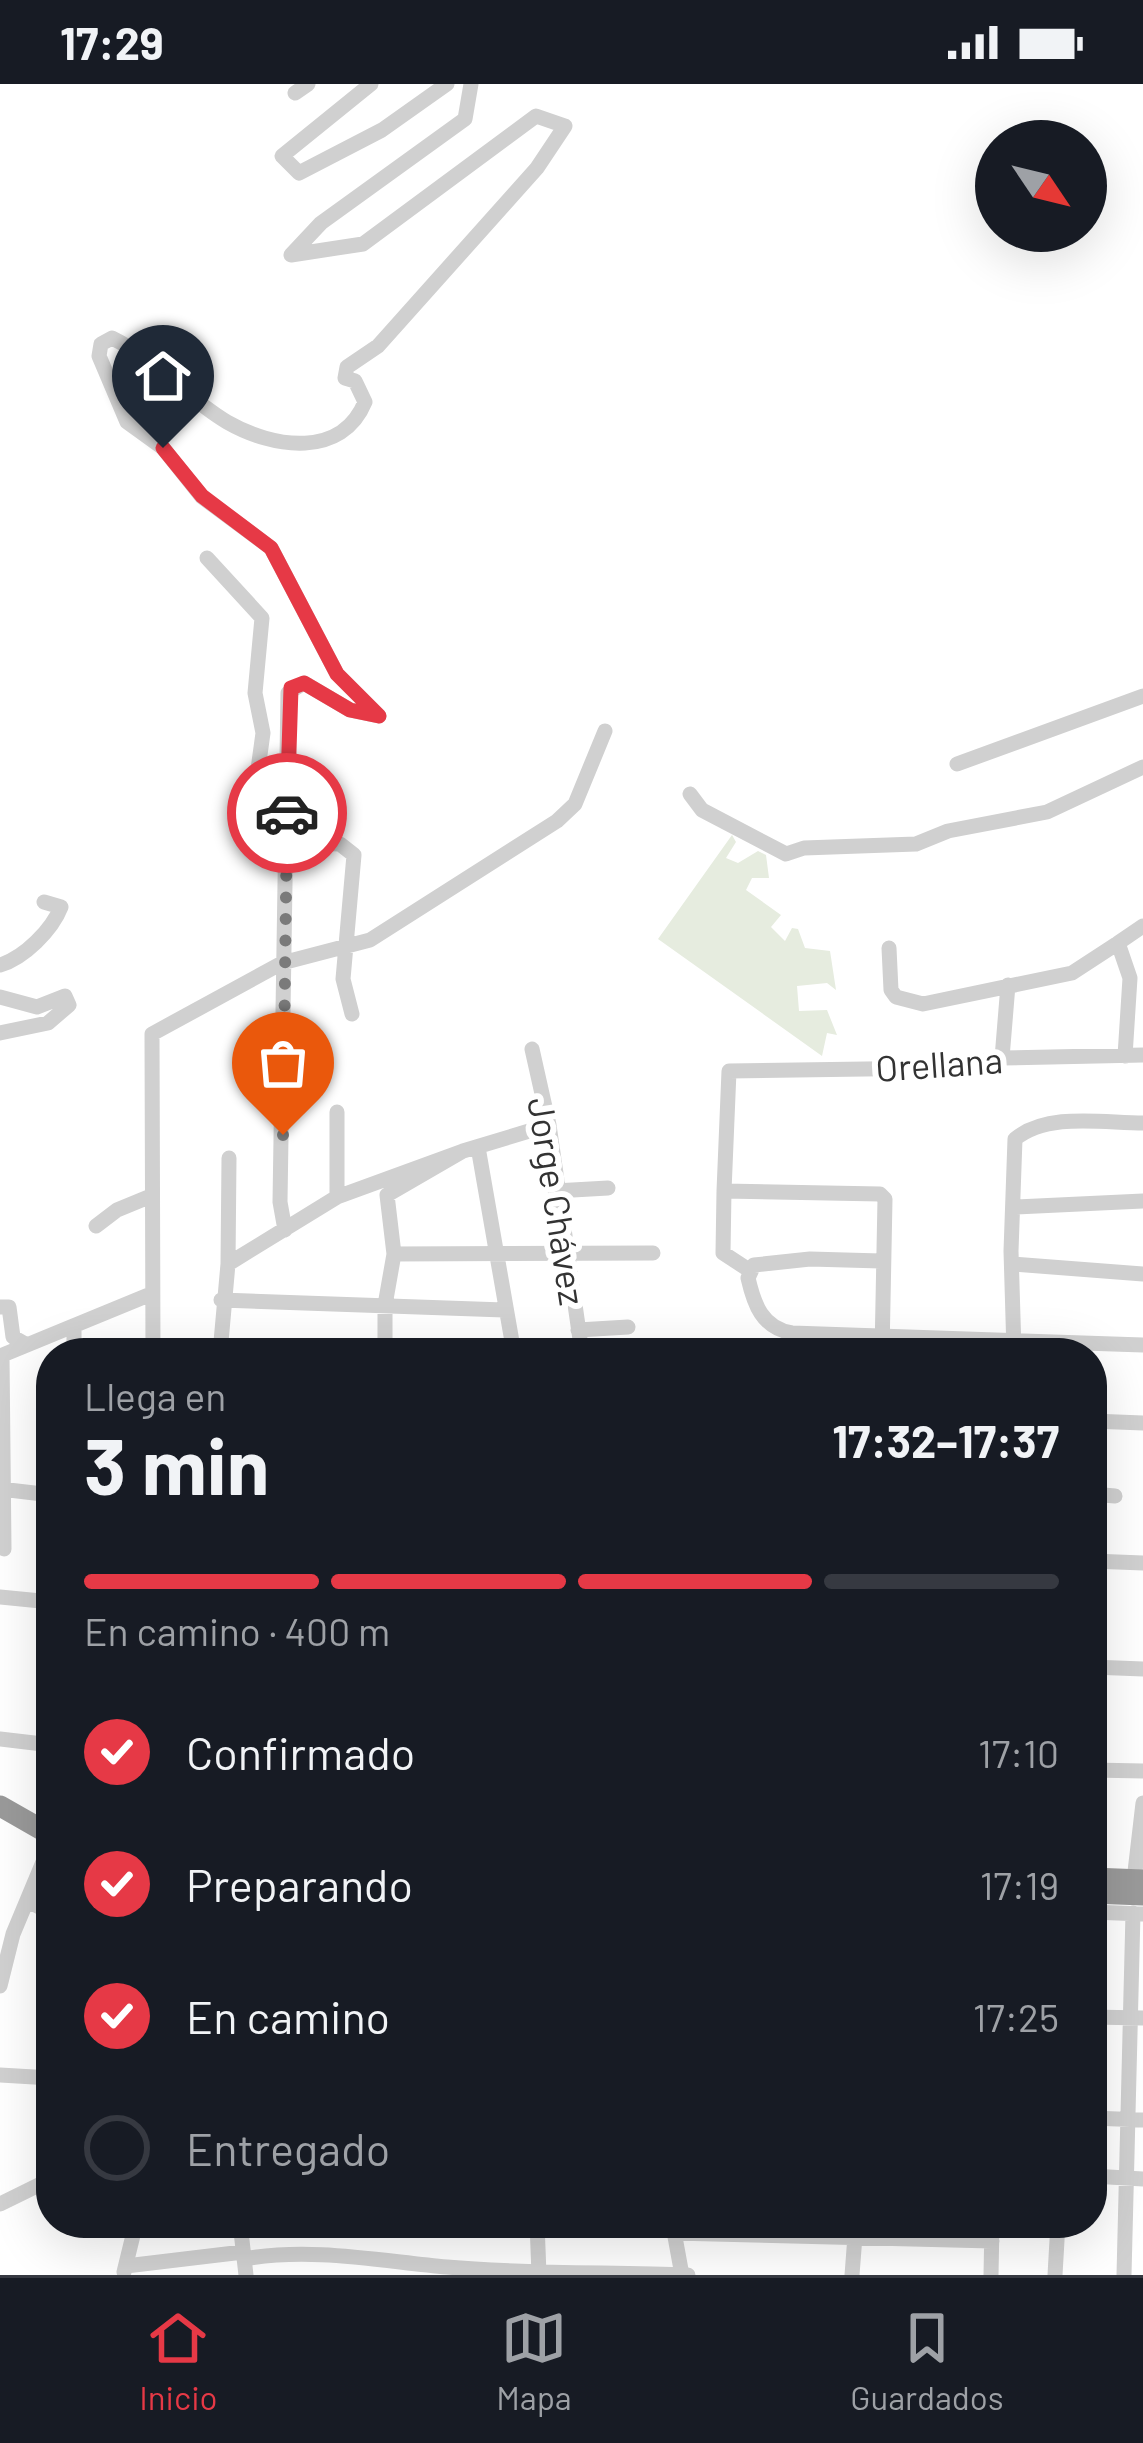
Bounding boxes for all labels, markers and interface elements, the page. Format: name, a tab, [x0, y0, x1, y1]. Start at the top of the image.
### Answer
text: 17:29	[60, 15, 164, 69]
north arrow	[975, 120, 1107, 252]
map controls	[975, 120, 1107, 252]
pin	[112, 325, 214, 448]
icon: home	[130, 343, 196, 409]
courier	[227, 753, 347, 873]
icon: car	[254, 780, 320, 846]
pin	[232, 1012, 334, 1135]
icon: bag	[250, 1030, 316, 1096]
street label: Orellana	[874, 1037, 1004, 1089]
street label: Jorge Chávez	[520, 1094, 596, 1308]
text: Llega en	[84, 1372, 226, 1419]
text: 17:32–17:37	[832, 1413, 1059, 1467]
text: 3 min	[84, 1417, 269, 1511]
text: En camino · 400 m	[84, 1607, 390, 1654]
icon: check	[84, 1719, 150, 1785]
text: Confirmado	[186, 1725, 415, 1779]
text: 17:10	[978, 1729, 1059, 1776]
icon: check	[84, 1851, 150, 1917]
text: Preparando	[186, 1857, 413, 1911]
text: 17:19	[980, 1861, 1059, 1908]
icon: check	[84, 1983, 150, 2049]
text: En camino	[186, 1989, 390, 2043]
text: 17:25	[973, 1993, 1059, 2040]
text: Entregado	[186, 2121, 390, 2175]
tab: Inicio	[139, 2305, 218, 2417]
tab: Mapa	[496, 2305, 572, 2417]
tab: Guardados	[850, 2305, 1004, 2417]

